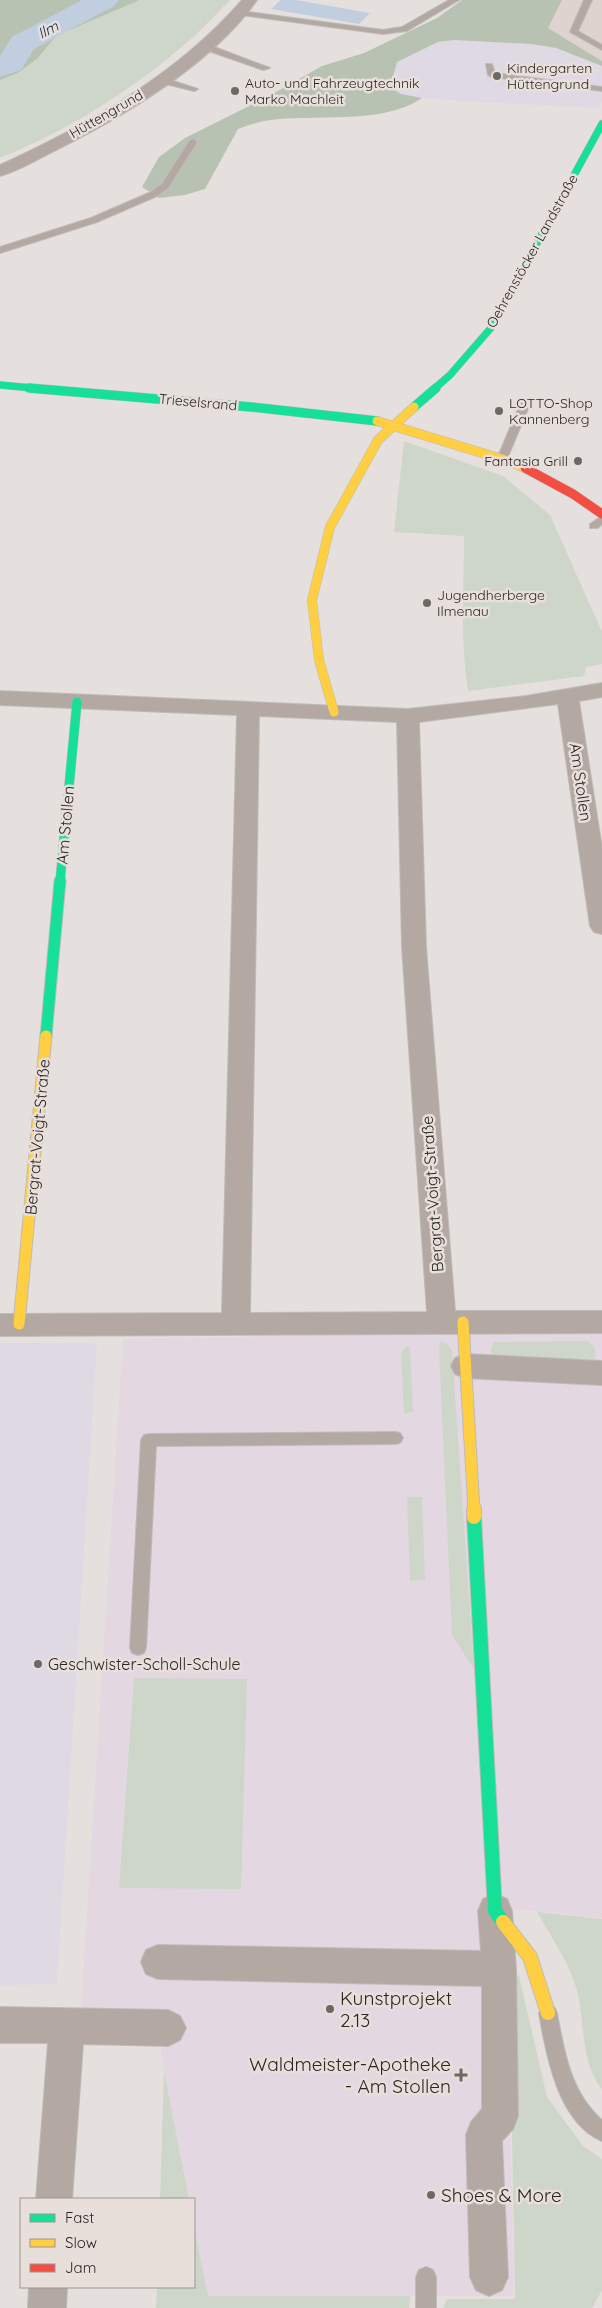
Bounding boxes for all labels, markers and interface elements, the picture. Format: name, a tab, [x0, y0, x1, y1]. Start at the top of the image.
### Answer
water label: Ilm	[34, 16, 62, 43]
place label: Kindergarten Hüttengrund	[507, 59, 592, 93]
marker: Kindergarten Hüttengrund	[491, 70, 503, 82]
place label: Auto- und Fahrzeugtechnik Marko Machleit	[245, 74, 420, 108]
marker: Auto- und Fahrzeugtechnik Marko Machleit	[229, 85, 241, 97]
street label: Hüttengrund	[66, 86, 146, 142]
street label: Oehrenstöcker Landstraße	[482, 171, 582, 331]
street label: Trieselsrand	[158, 390, 238, 414]
place label: LOTTO-Shop Kannenberg	[509, 394, 593, 428]
marker: LOTTO-Shop Kannenberg	[493, 405, 505, 417]
place label: Fantasia Grill	[484, 452, 568, 470]
marker: Fantasia Grill	[572, 455, 584, 467]
place label: Jugendherberge Ilmenau	[437, 586, 545, 620]
marker: Jugendherberge Ilmenau	[421, 597, 433, 609]
street label: Am Stollen	[566, 742, 596, 822]
street label: Am Stollen	[52, 785, 78, 865]
street label: Bergrat-Voigt-Straße	[20, 1058, 54, 1216]
street label: Bergrat-Voigt-Straße	[417, 1115, 447, 1273]
place label: Geschwister-Scholl-Schule	[48, 1654, 240, 1674]
marker: Geschwister-Scholl-Schule	[32, 1658, 44, 1670]
place label: Kunstprojekt 2.13	[340, 1986, 452, 2032]
marker: Kunstprojekt 2.13	[324, 2003, 336, 2015]
place label: Waldmeister-Apotheke - Am Stollen	[249, 2052, 451, 2098]
marker: Waldmeister-Apotheke - Am Stollen	[455, 2069, 467, 2081]
place label: Shoes & More	[441, 2183, 562, 2207]
marker: Shoes & More	[425, 2189, 437, 2201]
legend	[20, 2198, 195, 2288]
text: Fast	[65, 2208, 94, 2227]
text: Slow	[65, 2233, 97, 2252]
text: Jam	[65, 2258, 96, 2277]

